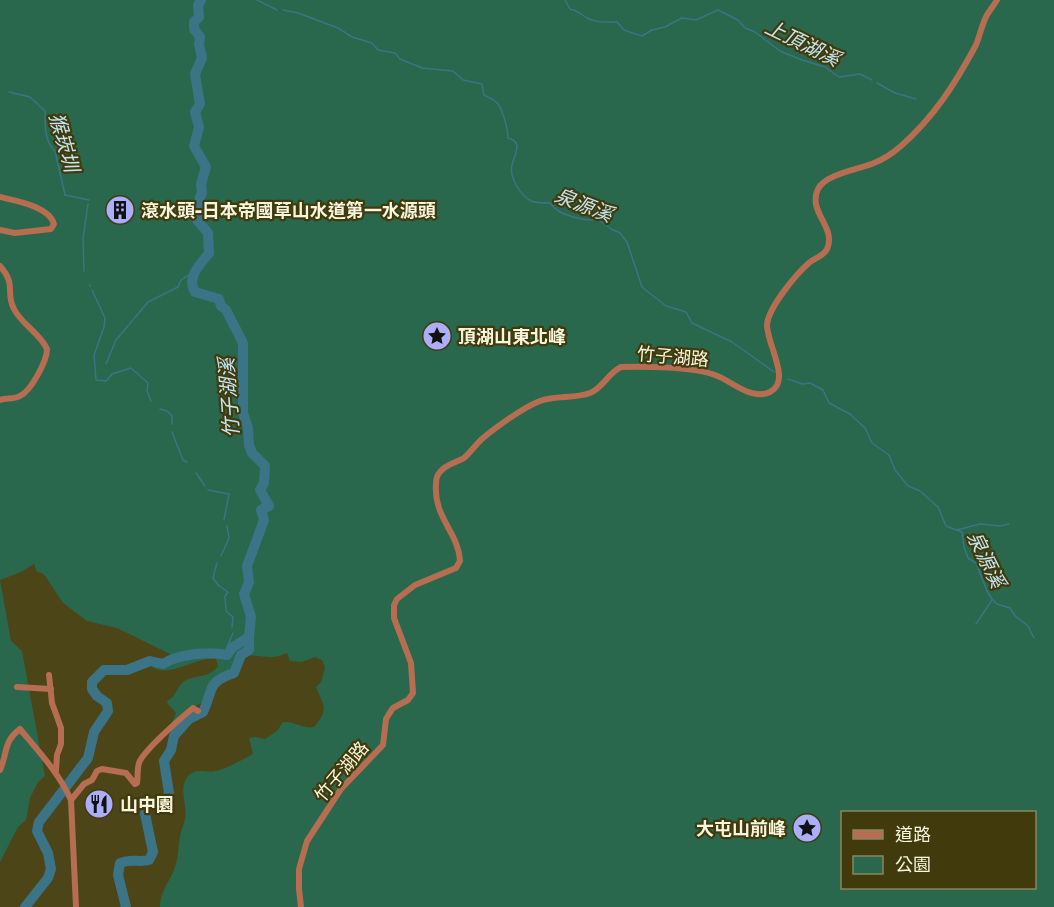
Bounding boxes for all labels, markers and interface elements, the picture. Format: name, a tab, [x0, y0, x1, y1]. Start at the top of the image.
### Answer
water label: 上頂湖溪	[762, 14, 847, 72]
water label: 猴崁圳	[45, 110, 86, 177]
water label: 泉源溪	[552, 182, 619, 227]
building icon: 滾水頭-日本帝國草山水道第一水源頭	[104, 194, 136, 226]
place label: 滾水頭-日本帝國草山水道第一水源頭	[141, 199, 436, 221]
place icon: 頂湖山東北峰	[421, 320, 453, 352]
place label: 頂湖山東北峰	[458, 325, 566, 347]
street label: 竹子湖路	[636, 342, 710, 370]
water label: 竹子湖溪	[213, 354, 243, 439]
water label: 泉源溪	[963, 527, 1012, 594]
street label: 竹子湖路	[309, 736, 373, 806]
restaurant icon: 山中園	[83, 788, 115, 820]
place label: 山中園	[120, 793, 174, 815]
legend	[841, 811, 1036, 889]
place icon: 大屯山前峰	[791, 812, 823, 844]
place label: 大屯山前峰	[696, 817, 786, 839]
text: 道路	[895, 823, 931, 845]
text: 公園	[895, 853, 931, 875]

